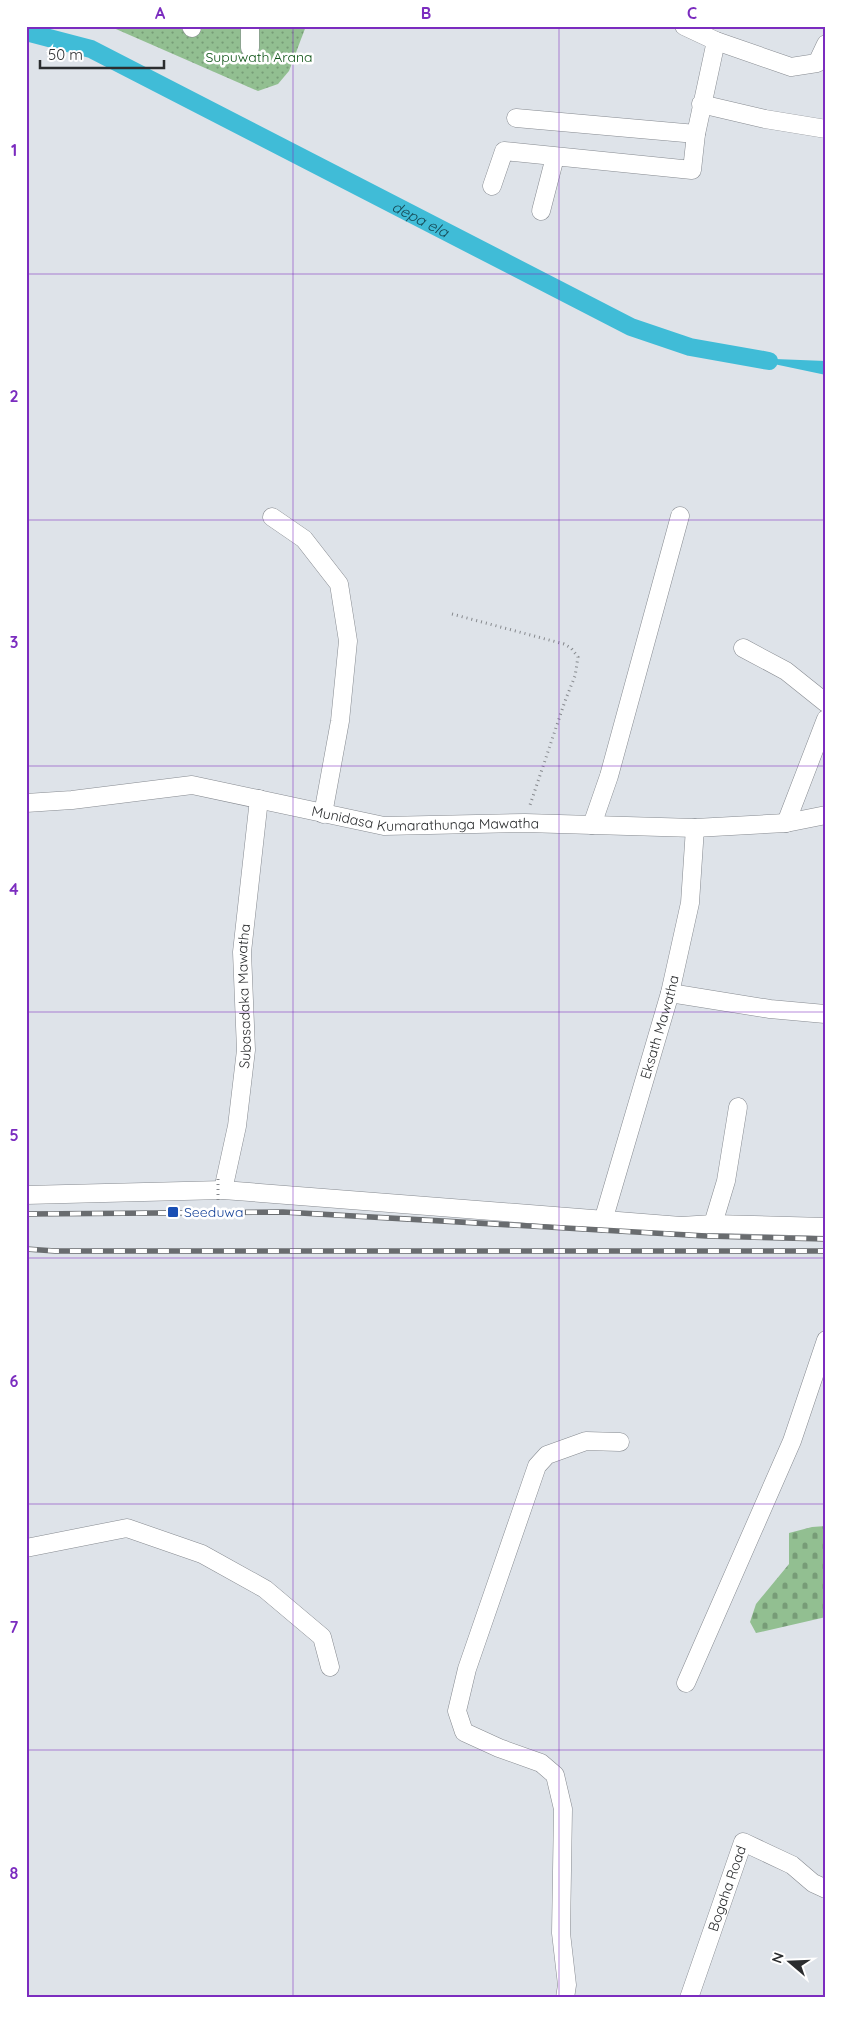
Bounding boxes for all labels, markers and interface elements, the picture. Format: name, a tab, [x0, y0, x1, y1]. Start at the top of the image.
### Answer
text: A	[155, 3, 166, 23]
text: B	[421, 3, 431, 23]
text: C	[687, 3, 697, 23]
scale bar	[40, 38, 164, 70]
text: 50 m	[48, 45, 83, 64]
park label: Supuwath Arana	[205, 48, 313, 66]
text: 1	[11, 140, 17, 160]
water label: depa ela	[389, 196, 453, 242]
text: 2	[9, 386, 19, 406]
text: 3	[10, 632, 18, 652]
street label: Munidasa Kumarathunga Mawatha	[310, 802, 539, 835]
text: 4	[9, 879, 19, 899]
street label: Subasadaka Mawatha	[233, 923, 255, 1069]
street label: Eksath Mawatha	[636, 973, 683, 1081]
text: 5	[9, 1125, 19, 1145]
place label: Seeduwa	[184, 1203, 243, 1221]
marker: Seeduwa	[166, 1205, 180, 1219]
text: 6	[10, 1371, 19, 1391]
text: 7	[10, 1617, 19, 1637]
street label: Bogaha Road	[704, 1843, 750, 1934]
text: 8	[10, 1863, 19, 1883]
north arrow	[764, 1936, 814, 1986]
text: N	[768, 1950, 788, 1966]

